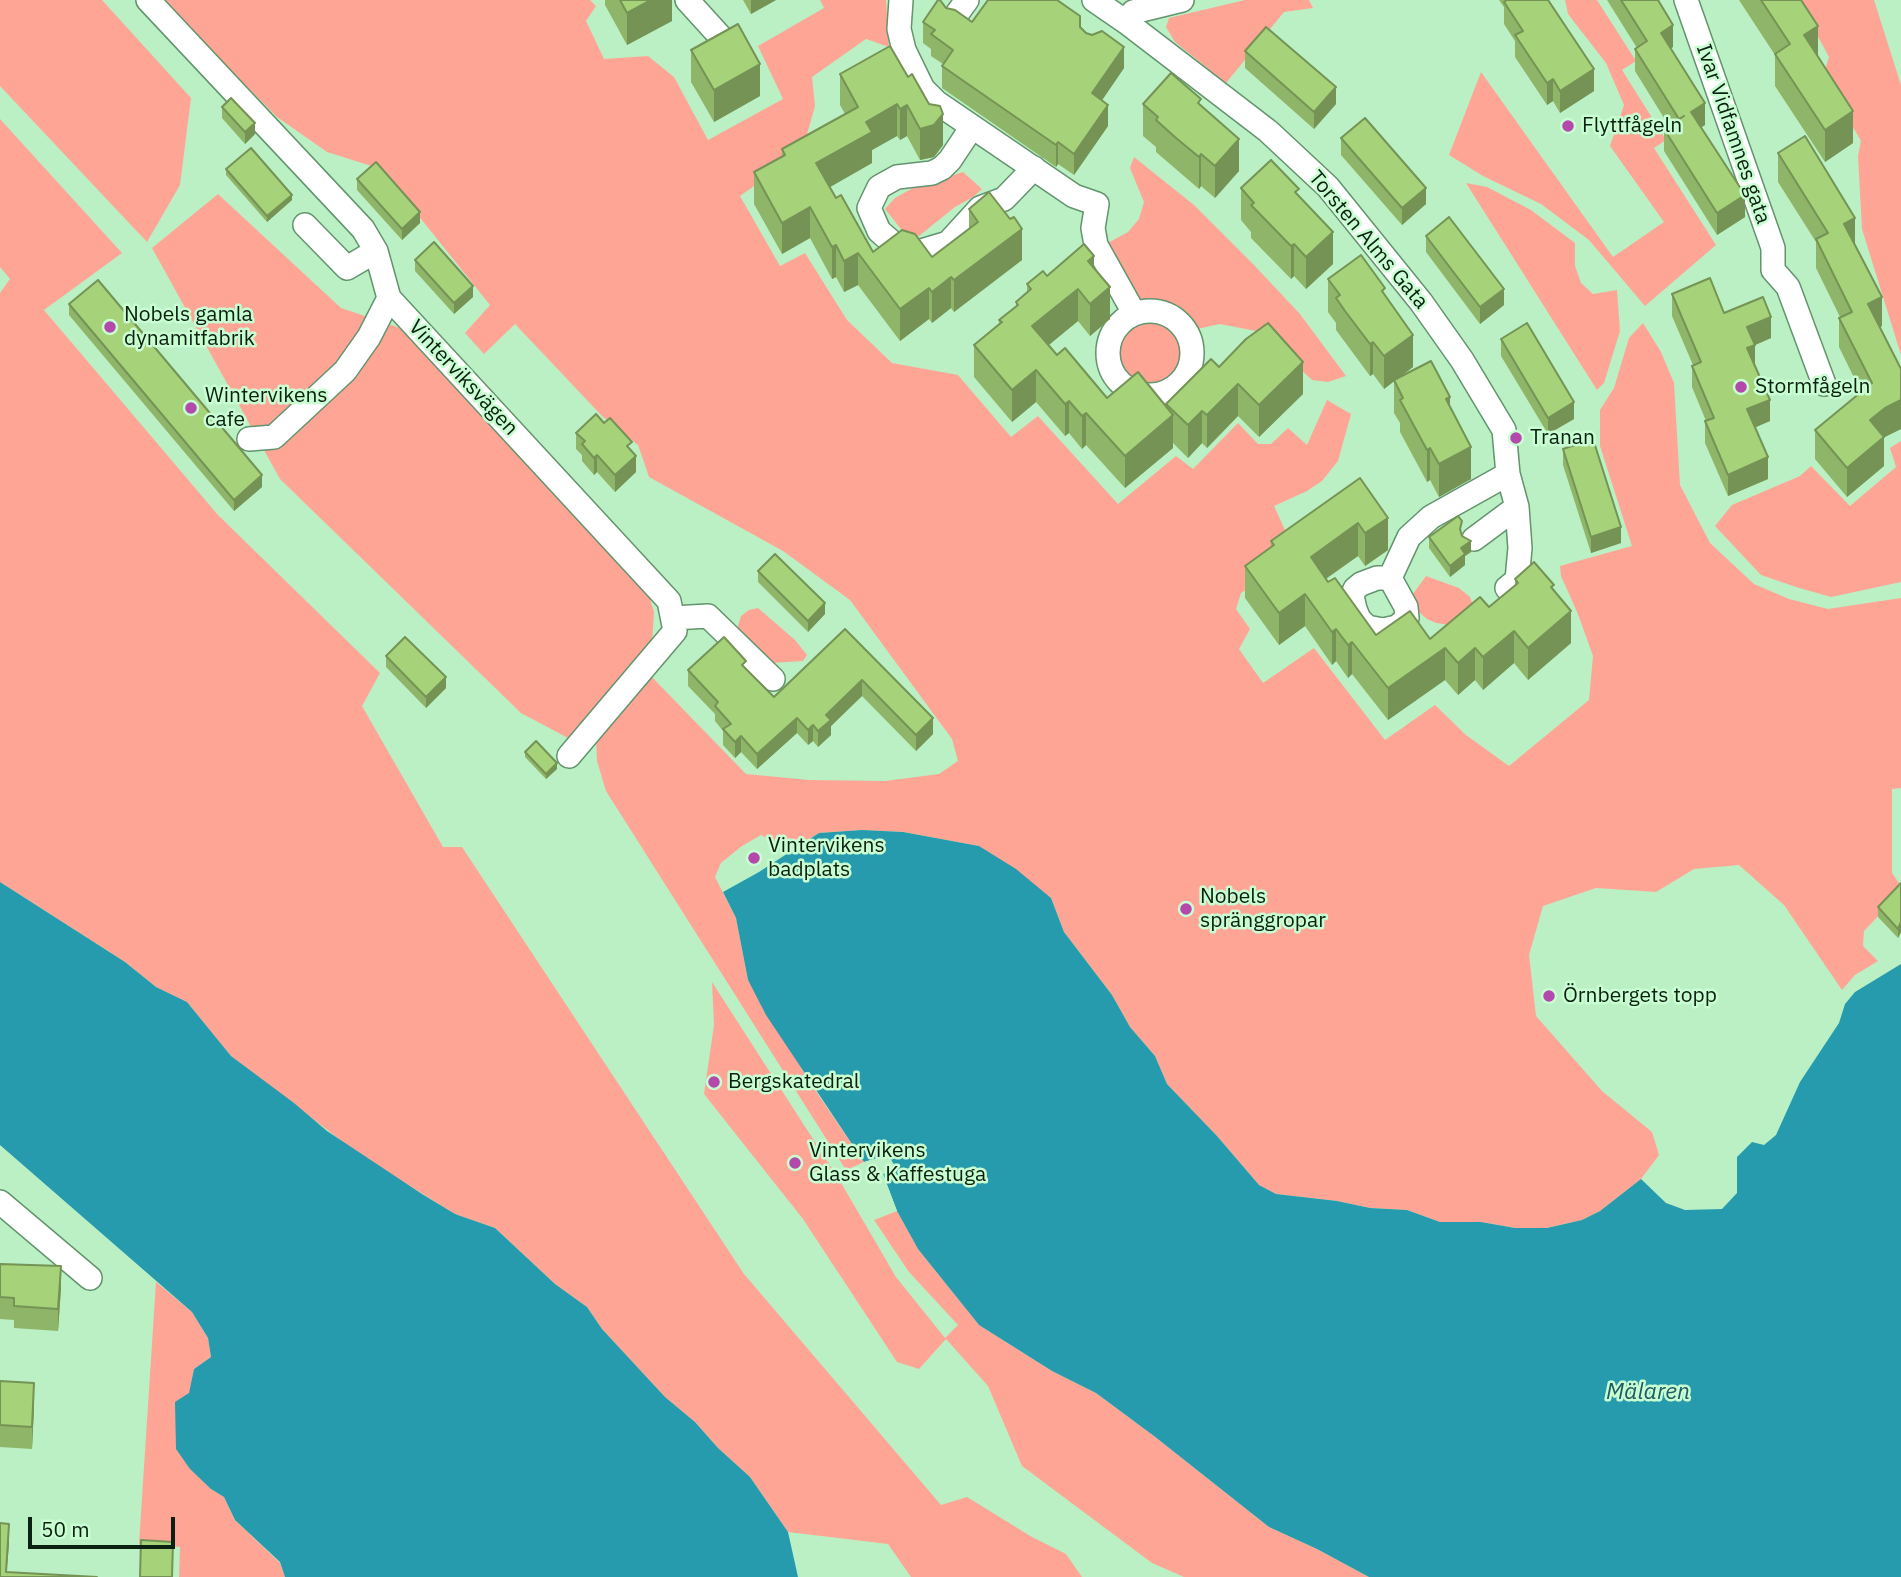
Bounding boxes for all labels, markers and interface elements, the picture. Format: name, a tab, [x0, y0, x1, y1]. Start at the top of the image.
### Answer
street label: Ivar Vidfamnes gata	[1690, 41, 1776, 227]
place label: Flyttfågeln	[1582, 113, 1682, 139]
marker: Flyttfågeln	[1560, 118, 1576, 134]
street label: Torsten Alms Gata	[1303, 166, 1433, 314]
place label: Nobels gamla dynamitfabrik	[124, 302, 255, 352]
street label: Vinterviksvägen	[403, 315, 523, 441]
marker: Nobels gamla dynamitfabrik	[102, 319, 118, 335]
place label: Stormfågeln	[1755, 374, 1870, 400]
marker: Stormfågeln	[1733, 379, 1749, 395]
place label: Wintervikens cafe	[205, 383, 328, 433]
marker: Wintervikens cafe	[183, 400, 199, 416]
place label: Tranan	[1530, 425, 1595, 451]
marker: Tranan	[1508, 430, 1524, 446]
place label: Vintervikens badplats	[768, 833, 885, 883]
marker: Vintervikens badplats	[746, 850, 762, 866]
place label: Nobels spränggropar	[1200, 884, 1326, 934]
marker: Nobels spränggropar	[1178, 901, 1194, 917]
place label: Örnbergets topp	[1563, 983, 1717, 1009]
marker: Örnbergets topp	[1541, 988, 1557, 1004]
place label: Bergskatedral	[728, 1069, 860, 1095]
marker: Bergskatedral	[706, 1074, 722, 1090]
place label: Vintervikens Glass & Kaffestuga	[809, 1138, 986, 1188]
marker: Vintervikens Glass & Kaffestuga	[787, 1155, 803, 1171]
water label: Mälaren	[1606, 1378, 1690, 1406]
scale bar	[32, 1504, 178, 1548]
text: 50 m	[41, 1515, 90, 1543]

